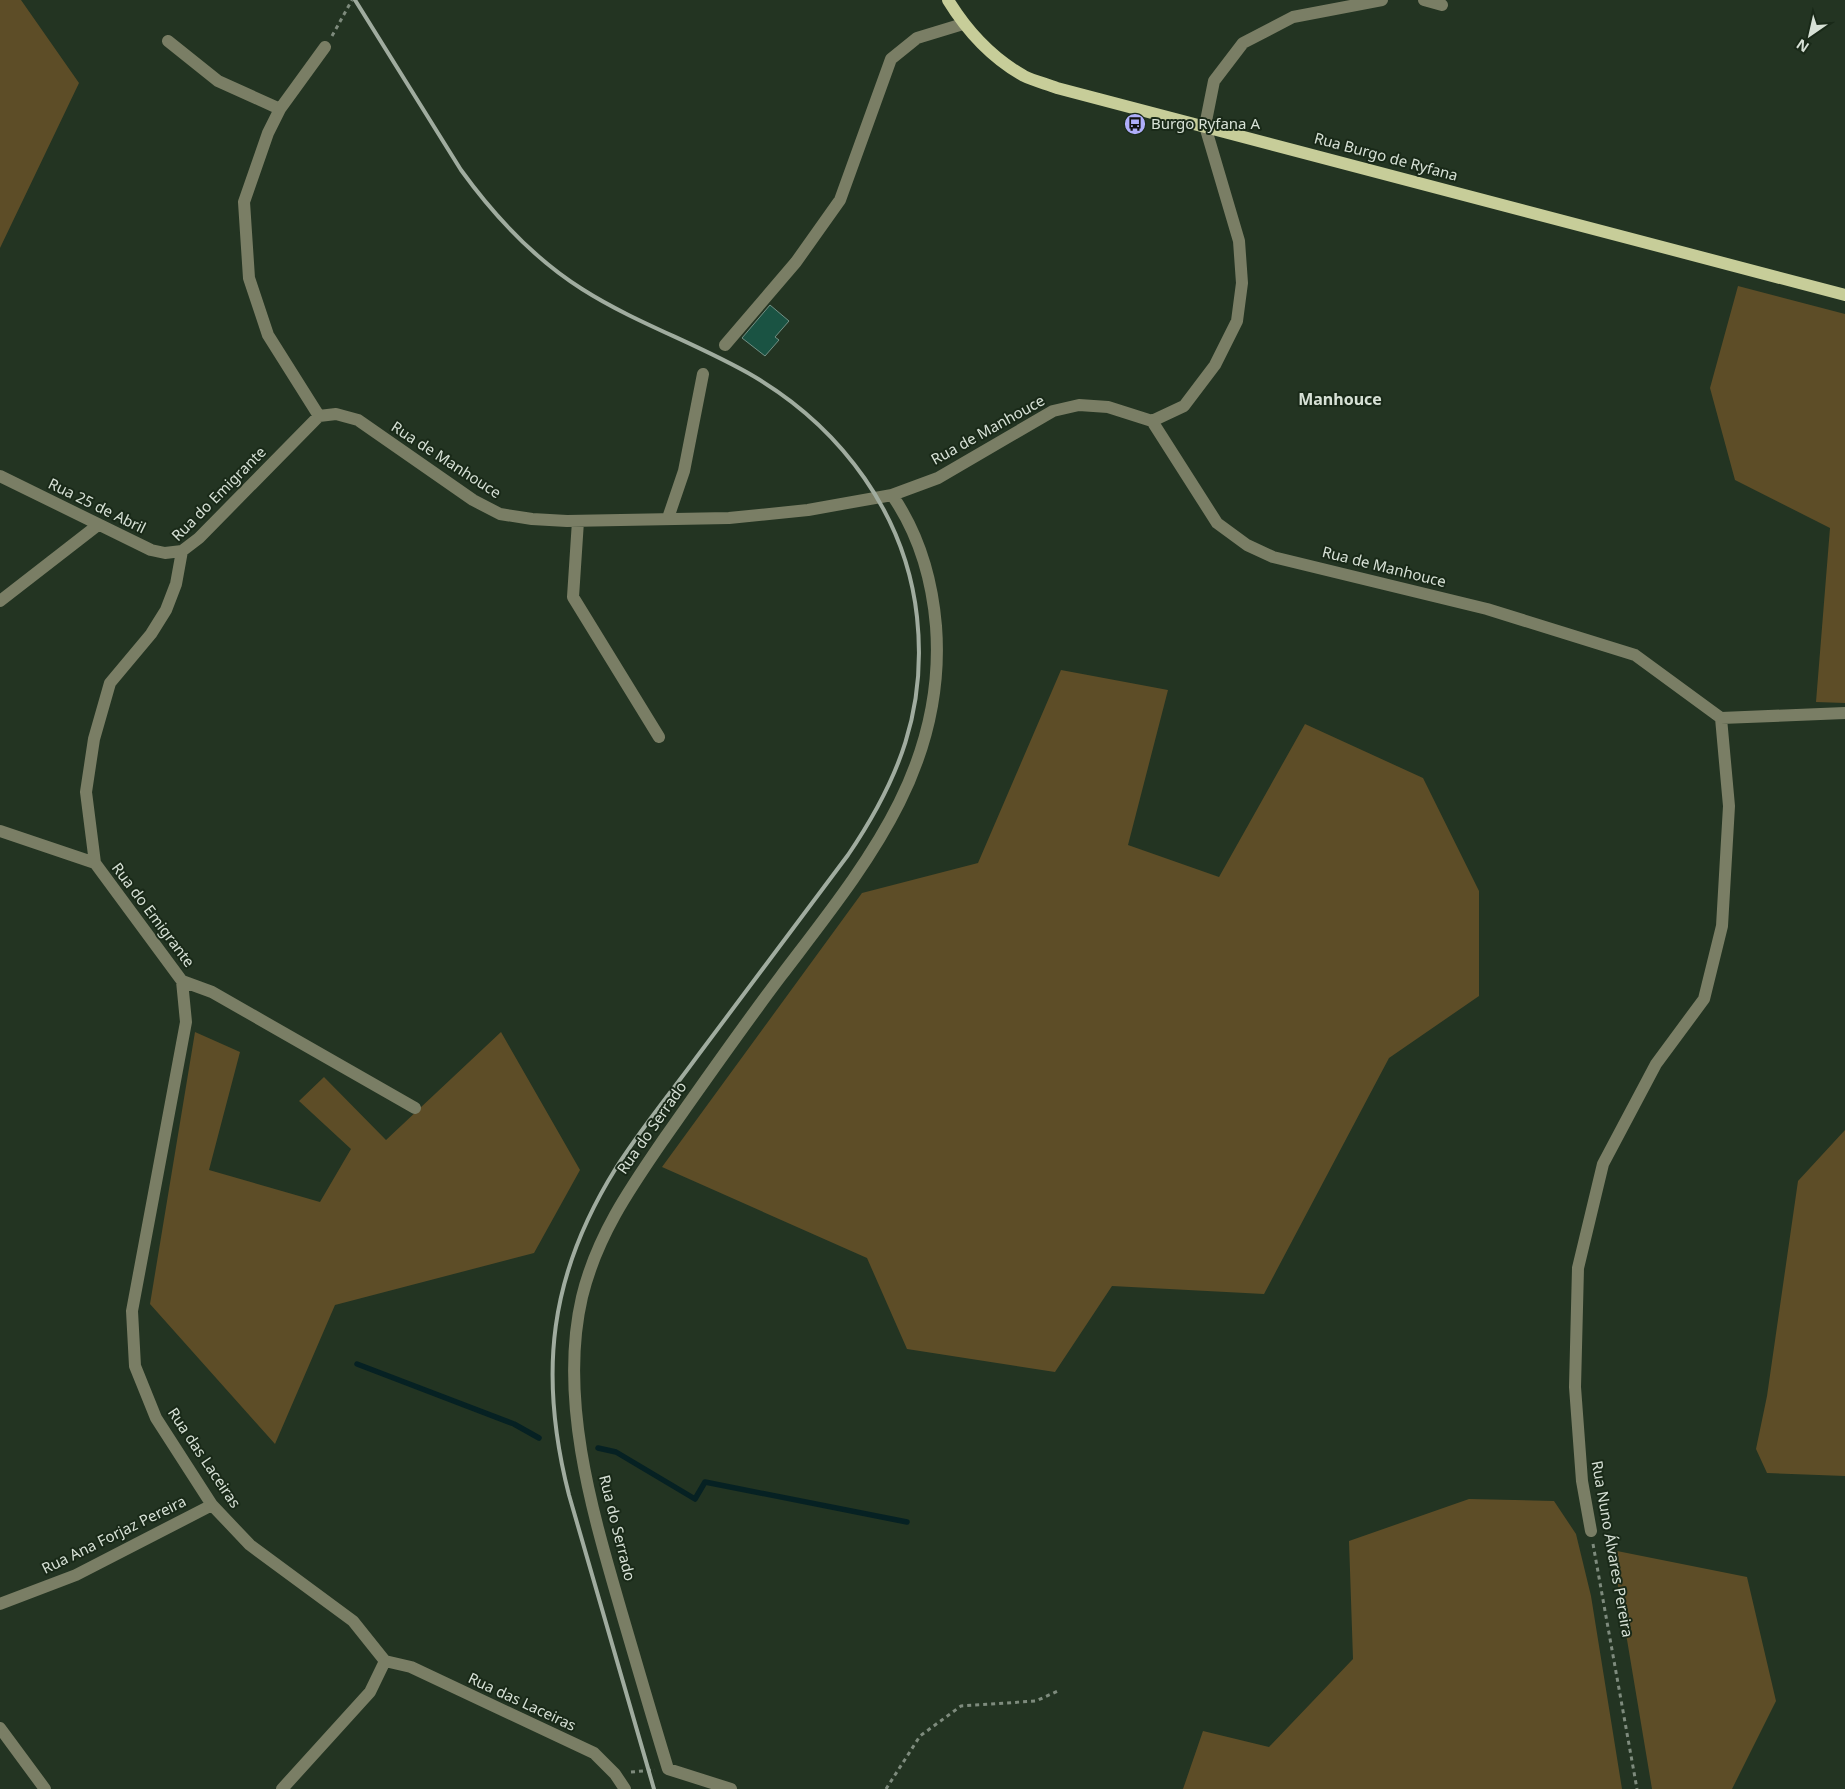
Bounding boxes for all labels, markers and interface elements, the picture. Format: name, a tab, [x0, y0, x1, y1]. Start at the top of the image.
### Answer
north arrow	[1785, 10, 1835, 60]
text: N	[1792, 35, 1812, 57]
bus stop icon: Burgo Ryfana A	[1123, 112, 1147, 136]
place label: Burgo Ryfana A	[1151, 113, 1260, 133]
street label: Rua Burgo de Ryfana	[1312, 127, 1460, 185]
district label: Manhouce	[1298, 388, 1382, 410]
street label: Rua de Manhouce	[927, 390, 1048, 469]
street label: Rua de Manhouce	[388, 416, 505, 502]
street label: Rua do Emigrante	[167, 442, 270, 545]
street label: Rua 25 de Abril	[45, 473, 150, 537]
street label: Rua de Manhouce	[1320, 541, 1448, 591]
street label: Rua do Emigrante	[108, 858, 200, 971]
street label: Rua do Serrado	[612, 1077, 691, 1178]
street label: Rua das Laceiras	[164, 1403, 246, 1512]
street label: Rua Nuno Álvares Pereira	[1588, 1459, 1638, 1639]
street label: Rua do Serrado	[595, 1473, 641, 1583]
street label: Rua Ana Forjaz Pereira	[38, 1490, 189, 1578]
street label: Rua das Laceiras	[465, 1667, 580, 1735]

